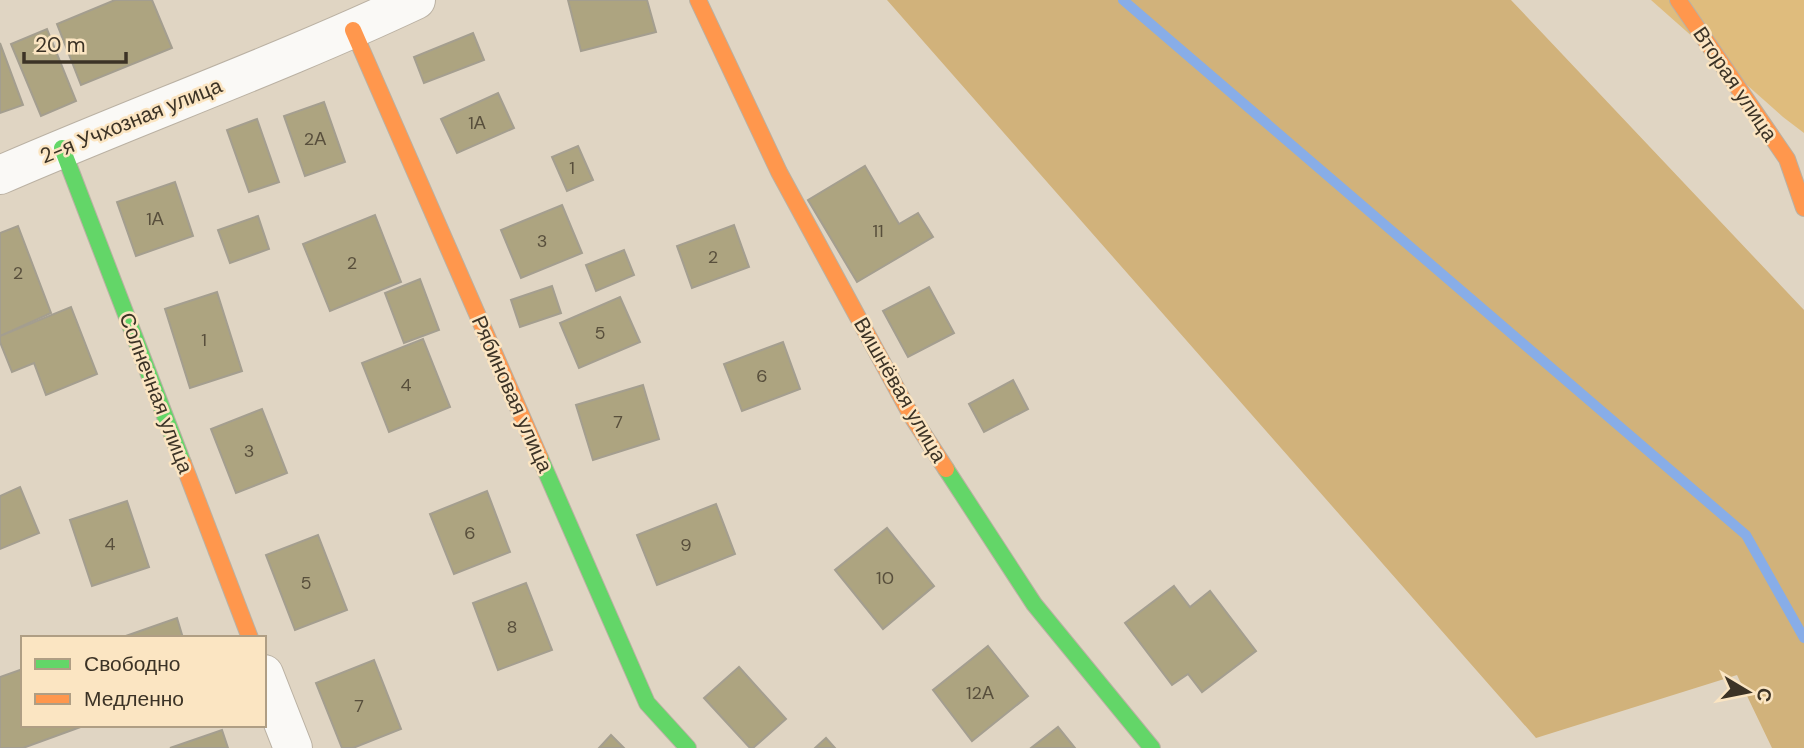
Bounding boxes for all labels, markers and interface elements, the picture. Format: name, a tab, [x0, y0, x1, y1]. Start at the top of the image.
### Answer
scale bar	[24, 21, 126, 65]
street label: Вторая улица	[1686, 21, 1784, 147]
text: 20 m	[35, 31, 86, 59]
street label: 2-я Учхозная улица	[36, 72, 226, 170]
house number: 1А	[468, 111, 486, 135]
house number: 2А	[304, 127, 326, 151]
house number: 1	[569, 156, 575, 180]
house number: 1А	[146, 207, 164, 231]
house number: 11	[872, 219, 884, 243]
house number: 3	[537, 229, 547, 253]
house number: 2	[708, 245, 718, 269]
house number: 2	[347, 251, 357, 275]
house number: 2	[13, 261, 23, 285]
street label: Солнечная улица	[112, 309, 200, 478]
street label: Рябиновая улица	[465, 311, 559, 477]
street label: Вишнёвая улица	[847, 312, 953, 468]
house number: 5	[595, 321, 605, 345]
house number: 1	[201, 328, 207, 352]
house number: 6	[756, 364, 768, 388]
house number: 4	[401, 373, 412, 397]
house number: 7	[613, 410, 623, 434]
house number: 3	[244, 439, 254, 463]
house number: 6	[464, 521, 476, 545]
house number: 4	[105, 532, 116, 556]
house number: 9	[680, 533, 692, 557]
house number: 10	[876, 566, 894, 590]
house number: 5	[301, 571, 311, 595]
house number: 8	[507, 615, 517, 639]
legend	[21, 636, 266, 727]
text: Свободно	[84, 650, 181, 678]
north arrow	[1713, 657, 1783, 727]
house number: 12А	[966, 681, 994, 705]
text: Медленно	[84, 685, 184, 713]
text: С	[1751, 686, 1778, 704]
house number: 7	[354, 694, 364, 718]

